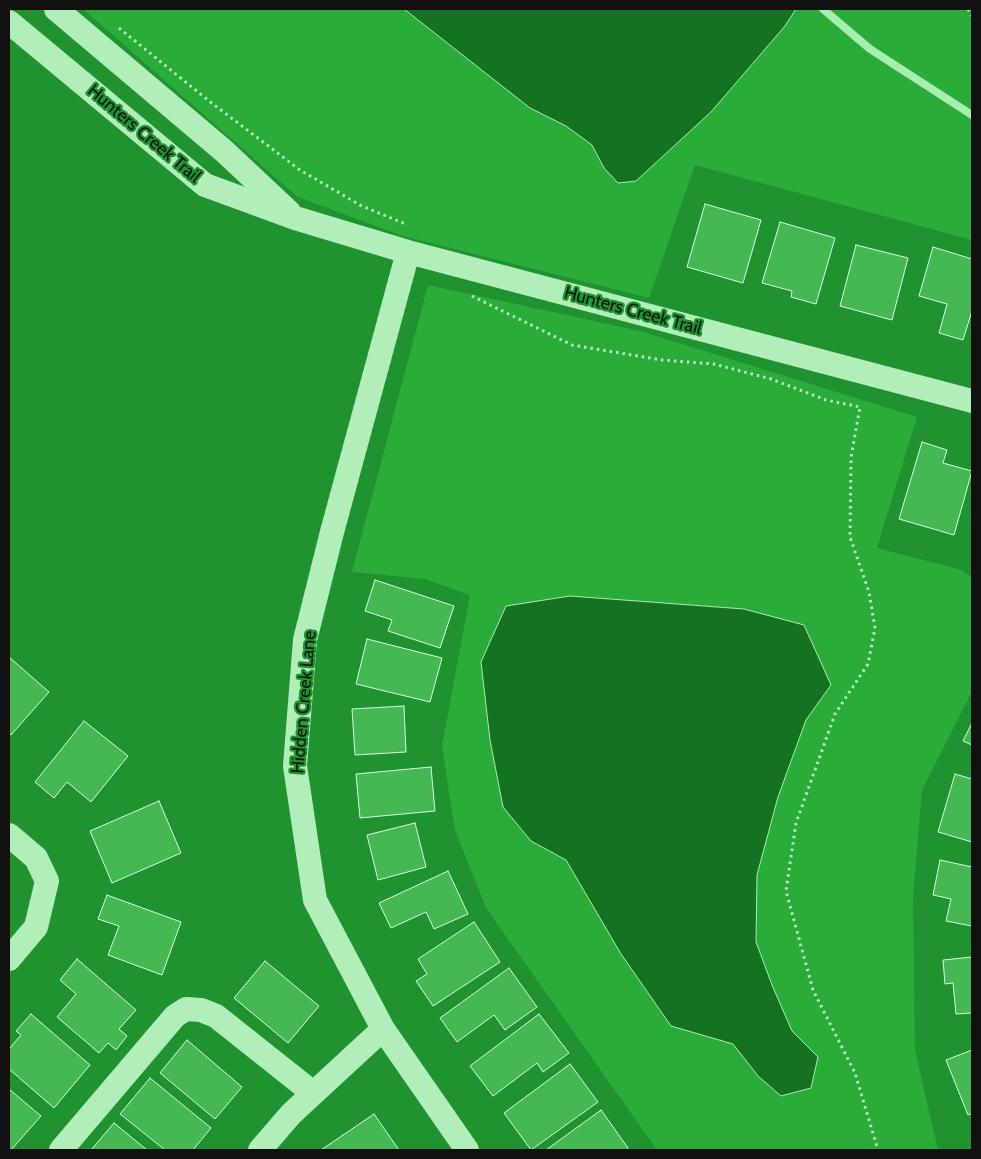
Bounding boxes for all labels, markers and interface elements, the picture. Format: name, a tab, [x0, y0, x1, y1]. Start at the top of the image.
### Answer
street label: Hunters Creek Trail	[83, 80, 205, 188]
street label: Hunters Creek Trail	[562, 282, 704, 340]
street label: Hidden Creek Lane	[287, 630, 321, 774]

